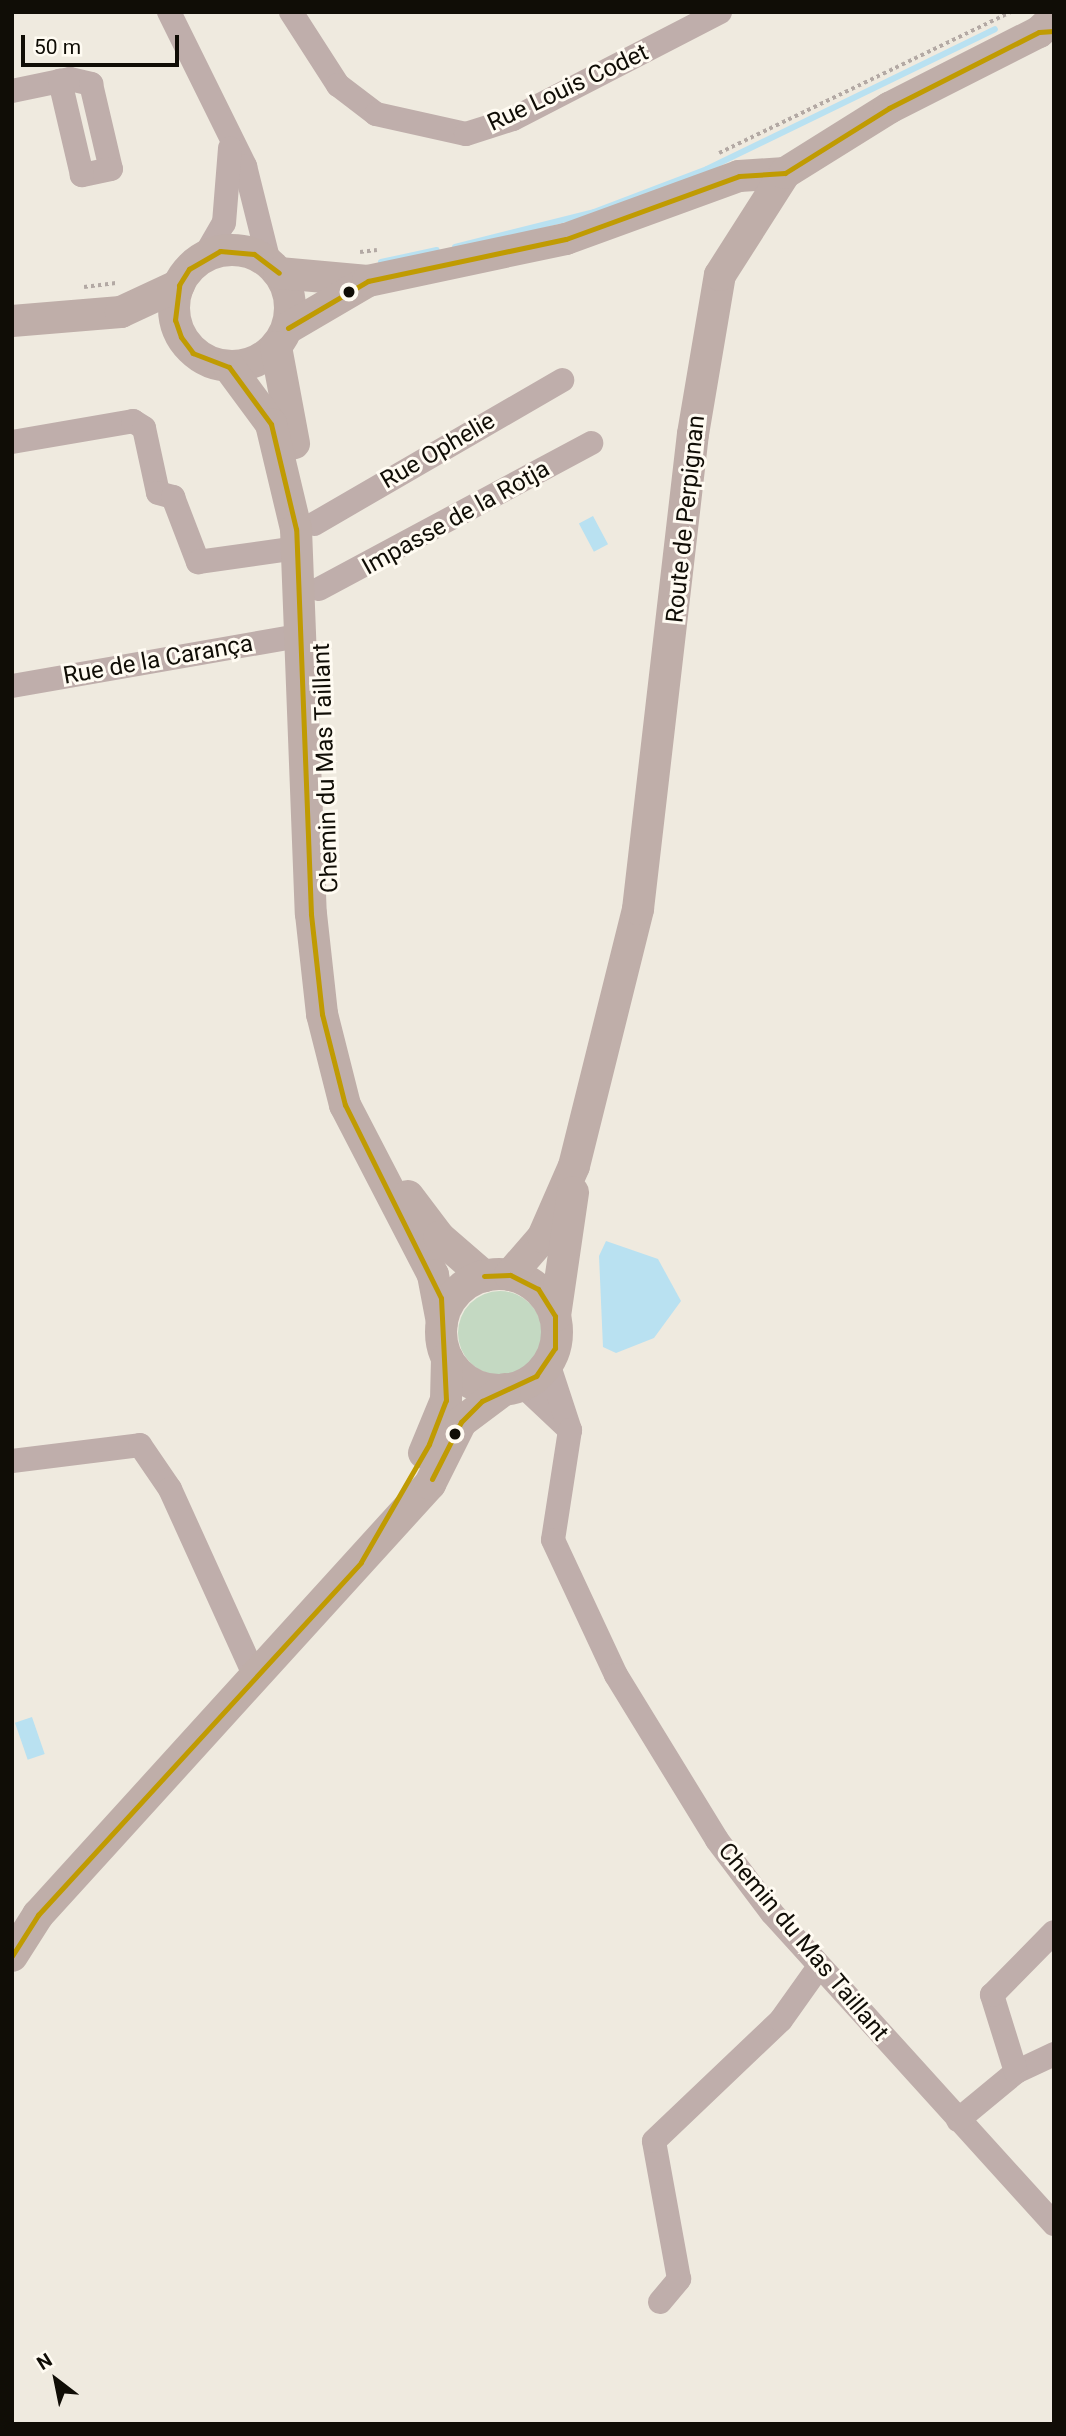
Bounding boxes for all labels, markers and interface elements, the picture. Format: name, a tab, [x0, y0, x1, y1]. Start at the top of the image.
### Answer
scale bar	[24, 21, 182, 65]
text: 50 m	[34, 35, 81, 59]
street label: Rue Louis Codet	[483, 38, 653, 138]
unlabelled marker	[342, 285, 356, 299]
street label: Rue Ophelie	[376, 407, 500, 495]
street label: Route de Perpignan	[661, 414, 711, 624]
street label: Impasse de la Rotja	[357, 455, 555, 581]
street label: Rue de la Carança	[61, 629, 255, 691]
street label: Chemin du Mas Taillant	[307, 642, 345, 894]
unlabelled marker	[448, 1427, 462, 1441]
street label: Chemin du Mas Taillant	[711, 1837, 895, 2047]
north arrow	[21, 2345, 91, 2415]
text: N	[33, 2348, 56, 2375]

